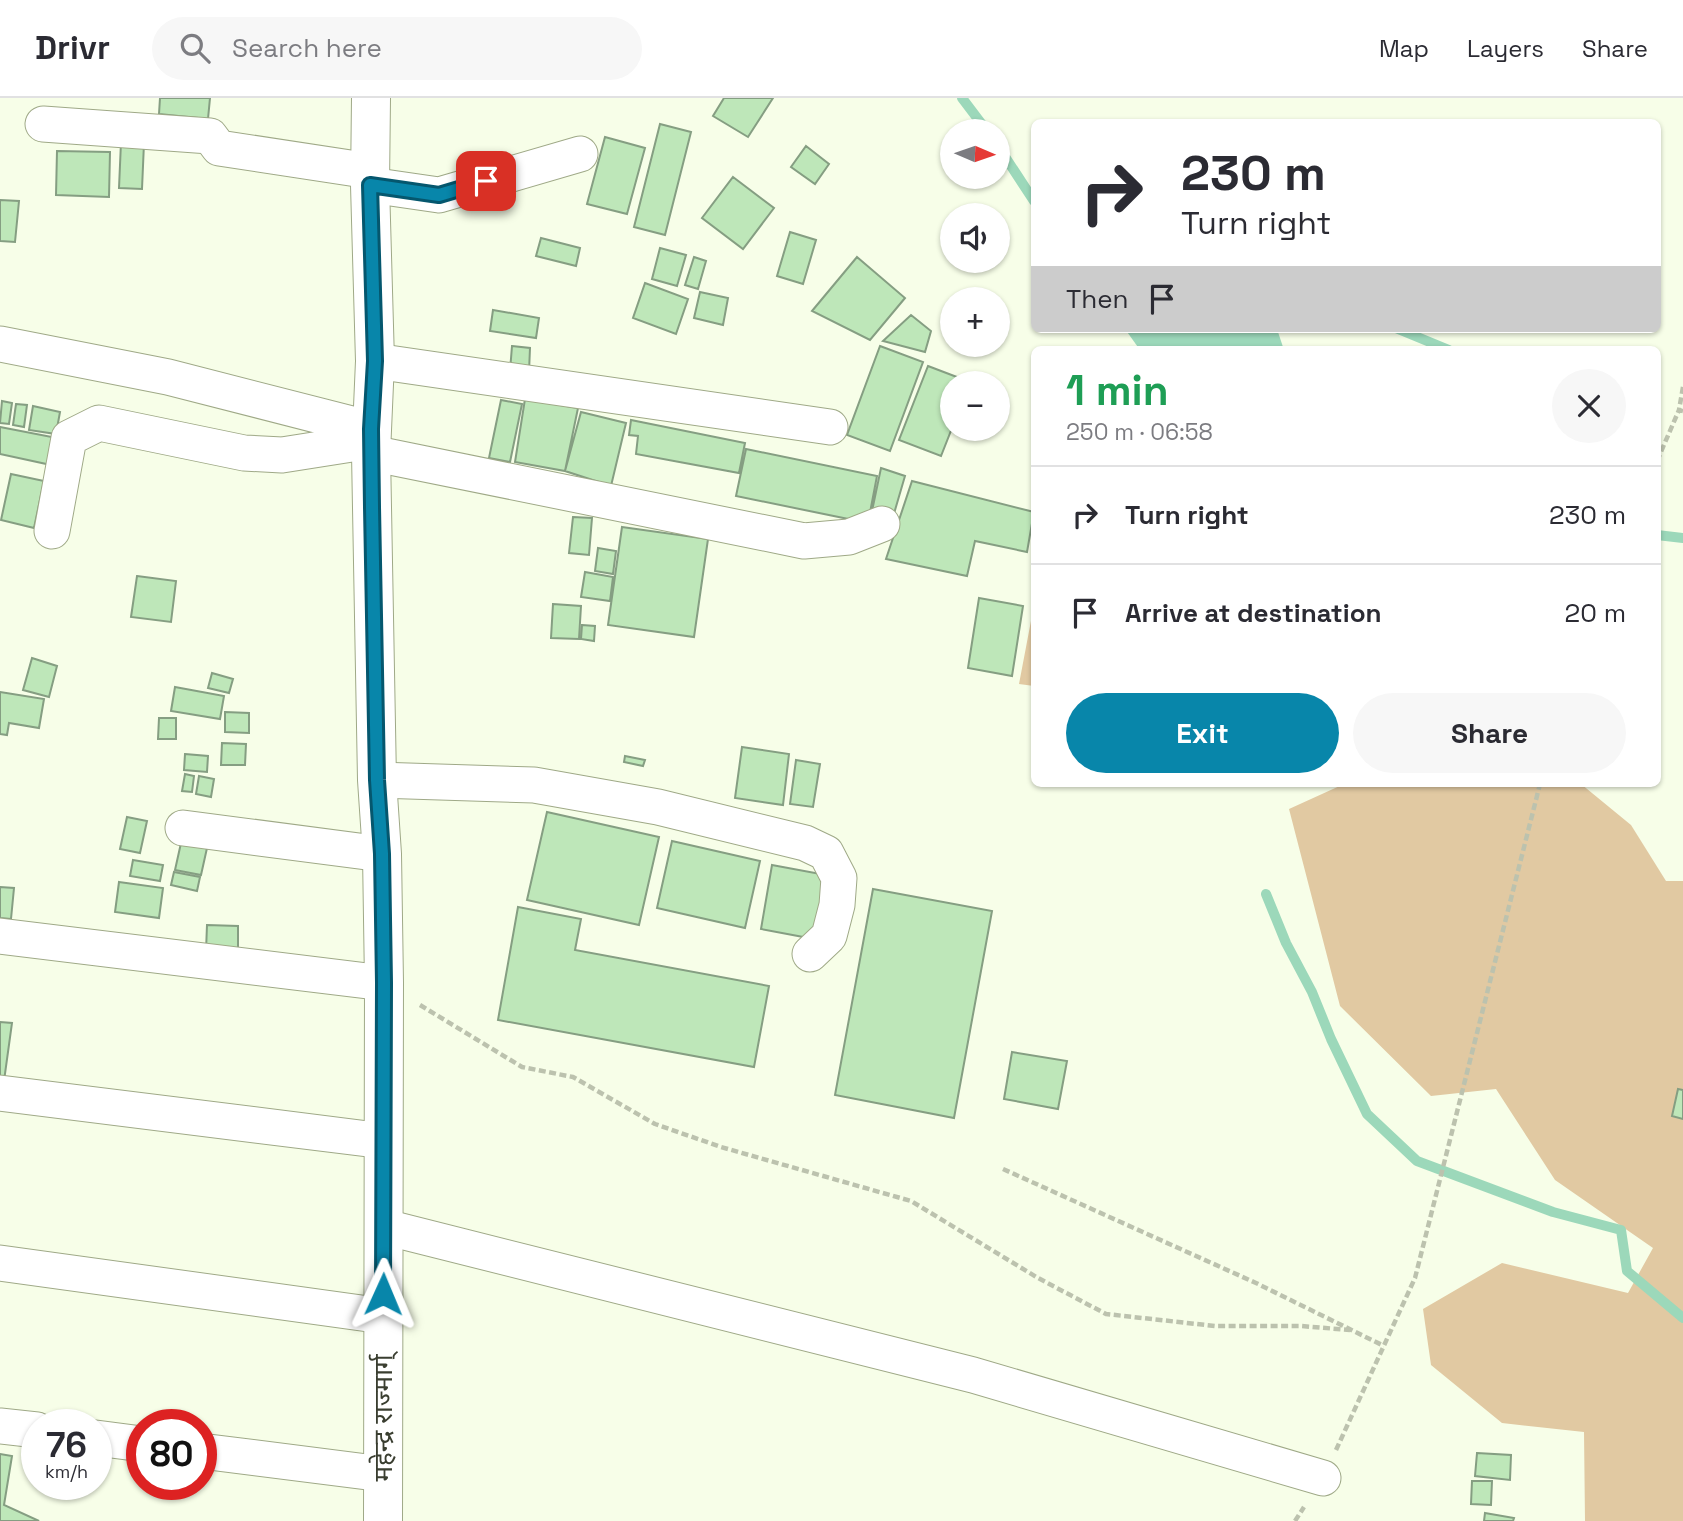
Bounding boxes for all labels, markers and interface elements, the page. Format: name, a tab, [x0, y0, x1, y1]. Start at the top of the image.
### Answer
search box	[152, 17, 642, 80]
text: Drivr	[35, 27, 110, 69]
icon: search	[176, 29, 214, 67]
text: Search here	[232, 31, 382, 65]
text: Map	[1379, 33, 1429, 64]
text: Layers	[1467, 33, 1544, 64]
text: Share	[1582, 33, 1648, 64]
north arrow	[940, 119, 1010, 189]
map controls	[940, 119, 1010, 441]
text: 230 m	[1181, 142, 1326, 204]
icon: right	[1066, 147, 1157, 238]
pin	[456, 151, 516, 211]
icon: arrive	[467, 162, 505, 200]
button: sound	[940, 203, 1010, 273]
text: Turn right	[1181, 203, 1331, 243]
icon: arrive	[1143, 280, 1181, 318]
text: Then	[1066, 282, 1129, 316]
button: +	[940, 287, 1010, 357]
text: 1 min	[1066, 364, 1169, 417]
button: close	[1552, 369, 1626, 443]
button: −	[940, 371, 1010, 441]
text: 250 m · 06:58	[1066, 417, 1213, 447]
icon: right	[1066, 496, 1104, 534]
text: Turn right	[1125, 498, 1249, 532]
text: 230 m	[1549, 498, 1626, 532]
icon: arrive	[1066, 594, 1104, 632]
text: Arrive at destination	[1125, 596, 1382, 630]
text: 20 m	[1565, 596, 1626, 630]
button: Exit	[1066, 693, 1339, 773]
button: Share	[1353, 693, 1626, 773]
position arrow	[346, 1257, 420, 1331]
street label: महेन्द्र राज्मार्ग्	[366, 1350, 400, 1482]
speed limit sign: 80	[126, 1409, 217, 1500]
text: 76	[46, 1423, 87, 1467]
text: km/h	[45, 1460, 88, 1483]

